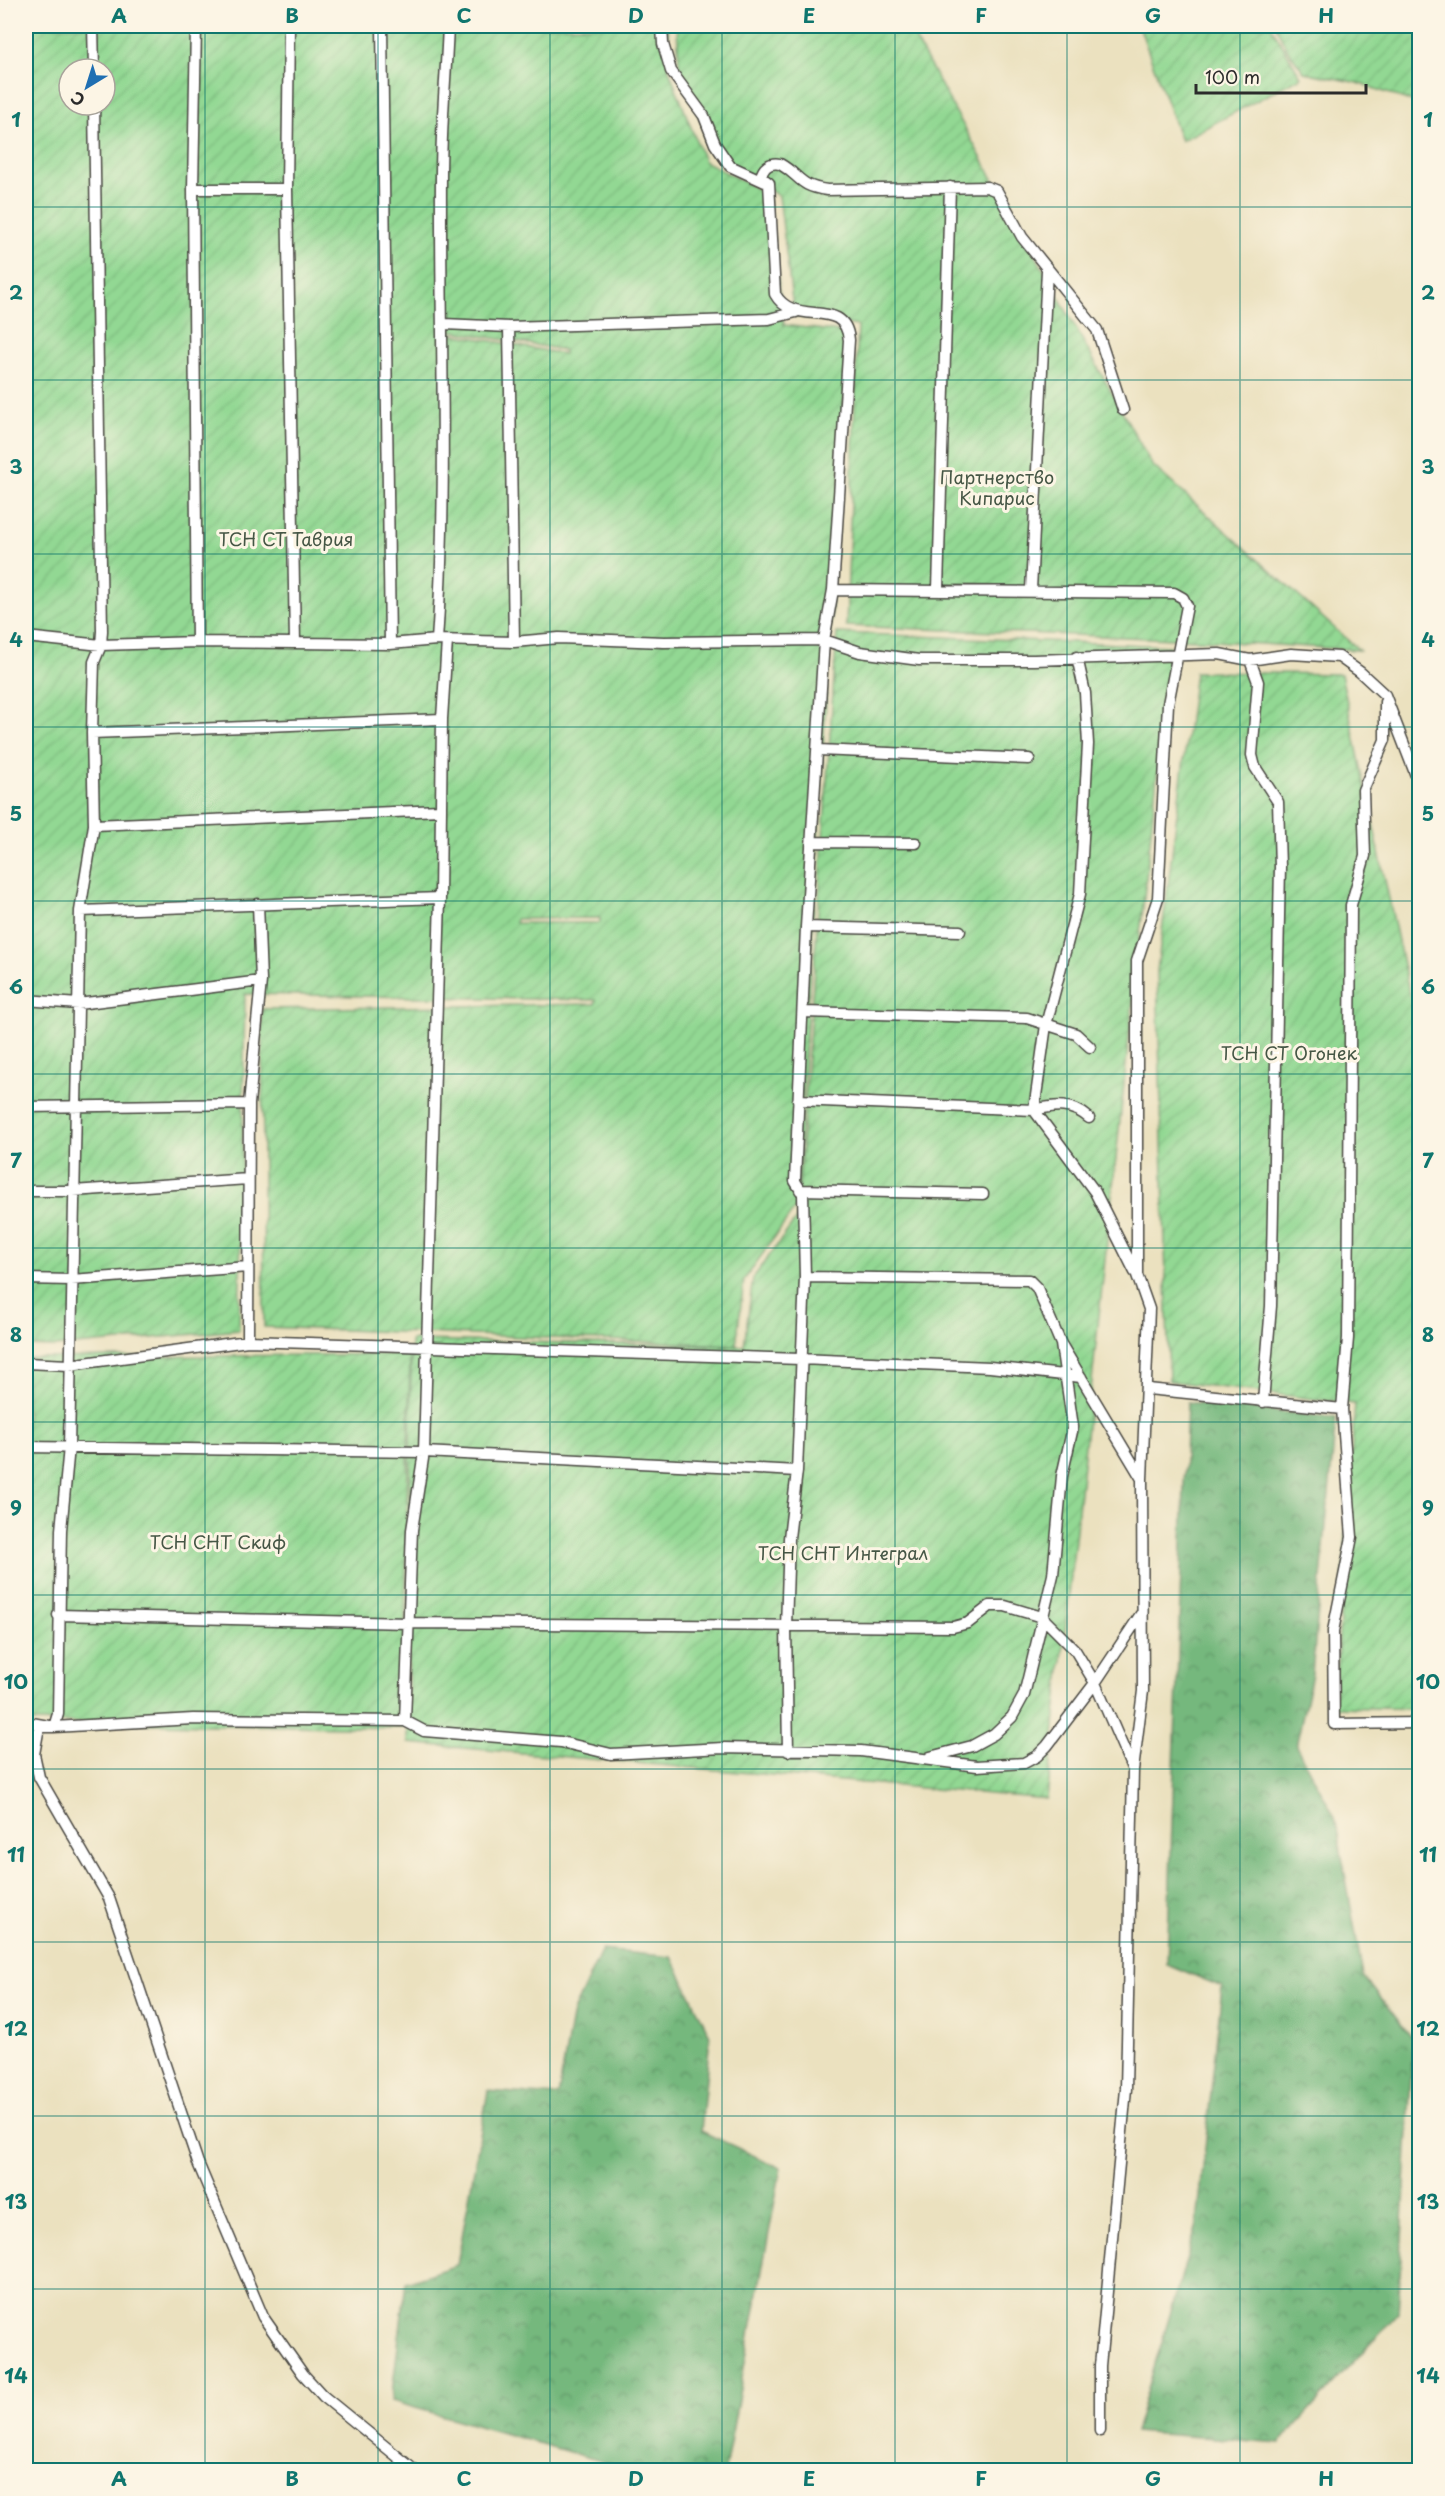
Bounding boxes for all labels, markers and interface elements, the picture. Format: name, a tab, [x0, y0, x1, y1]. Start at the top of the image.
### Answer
text: A	[111, 0, 127, 30]
text: B	[285, 0, 299, 30]
text: C	[456, 0, 472, 30]
text: D	[628, 0, 644, 30]
text: E	[803, 0, 815, 30]
text: F	[975, 0, 987, 30]
text: G	[1145, 0, 1161, 30]
text: H	[1318, 0, 1334, 30]
north arrow	[57, 57, 117, 117]
scale bar	[1196, 57, 1366, 95]
text: 100 m	[1205, 63, 1260, 90]
text: С	[65, 86, 89, 113]
text: 1	[11, 104, 21, 134]
text: 1	[1423, 104, 1433, 134]
text: 2	[9, 277, 23, 307]
text: 2	[1421, 277, 1435, 307]
text: 3	[9, 451, 23, 481]
text: 3	[1421, 451, 1435, 481]
park label: Партнерство Кипарис	[940, 463, 1054, 511]
park label: ТСН СТ Таврия	[219, 525, 354, 552]
text: 4	[9, 624, 23, 654]
text: 4	[1421, 624, 1435, 654]
text: 5	[10, 798, 22, 828]
text: 5	[1422, 798, 1434, 828]
text: 6	[9, 971, 23, 1001]
text: 6	[1421, 971, 1435, 1001]
park label: ТСН СТ Огонек	[1221, 1039, 1358, 1066]
text: 7	[10, 1145, 22, 1175]
text: 7	[1422, 1145, 1434, 1175]
text: 8	[10, 1319, 22, 1349]
text: 8	[1422, 1319, 1434, 1349]
text: 9	[10, 1492, 22, 1522]
text: 9	[1422, 1492, 1434, 1522]
park label: ТСН СНТ Скиф	[150, 1528, 286, 1555]
park label: ТСН СНТ Интеграл	[758, 1539, 928, 1566]
text: 10	[4, 1666, 28, 1696]
text: 10	[1416, 1666, 1440, 1696]
text: 11	[7, 1839, 25, 1869]
text: 11	[1419, 1839, 1437, 1869]
text: 12	[4, 2013, 28, 2043]
text: 12	[1416, 2013, 1440, 2043]
text: 13	[5, 2186, 27, 2216]
text: 13	[1417, 2186, 1439, 2216]
text: 14	[4, 2360, 28, 2390]
text: 14	[1416, 2360, 1440, 2390]
text: A	[111, 2463, 127, 2493]
text: B	[285, 2463, 299, 2493]
text: C	[456, 2463, 472, 2493]
text: D	[628, 2463, 644, 2493]
text: E	[803, 2463, 815, 2493]
text: F	[975, 2463, 987, 2493]
text: G	[1145, 2463, 1161, 2493]
text: H	[1318, 2463, 1334, 2493]

